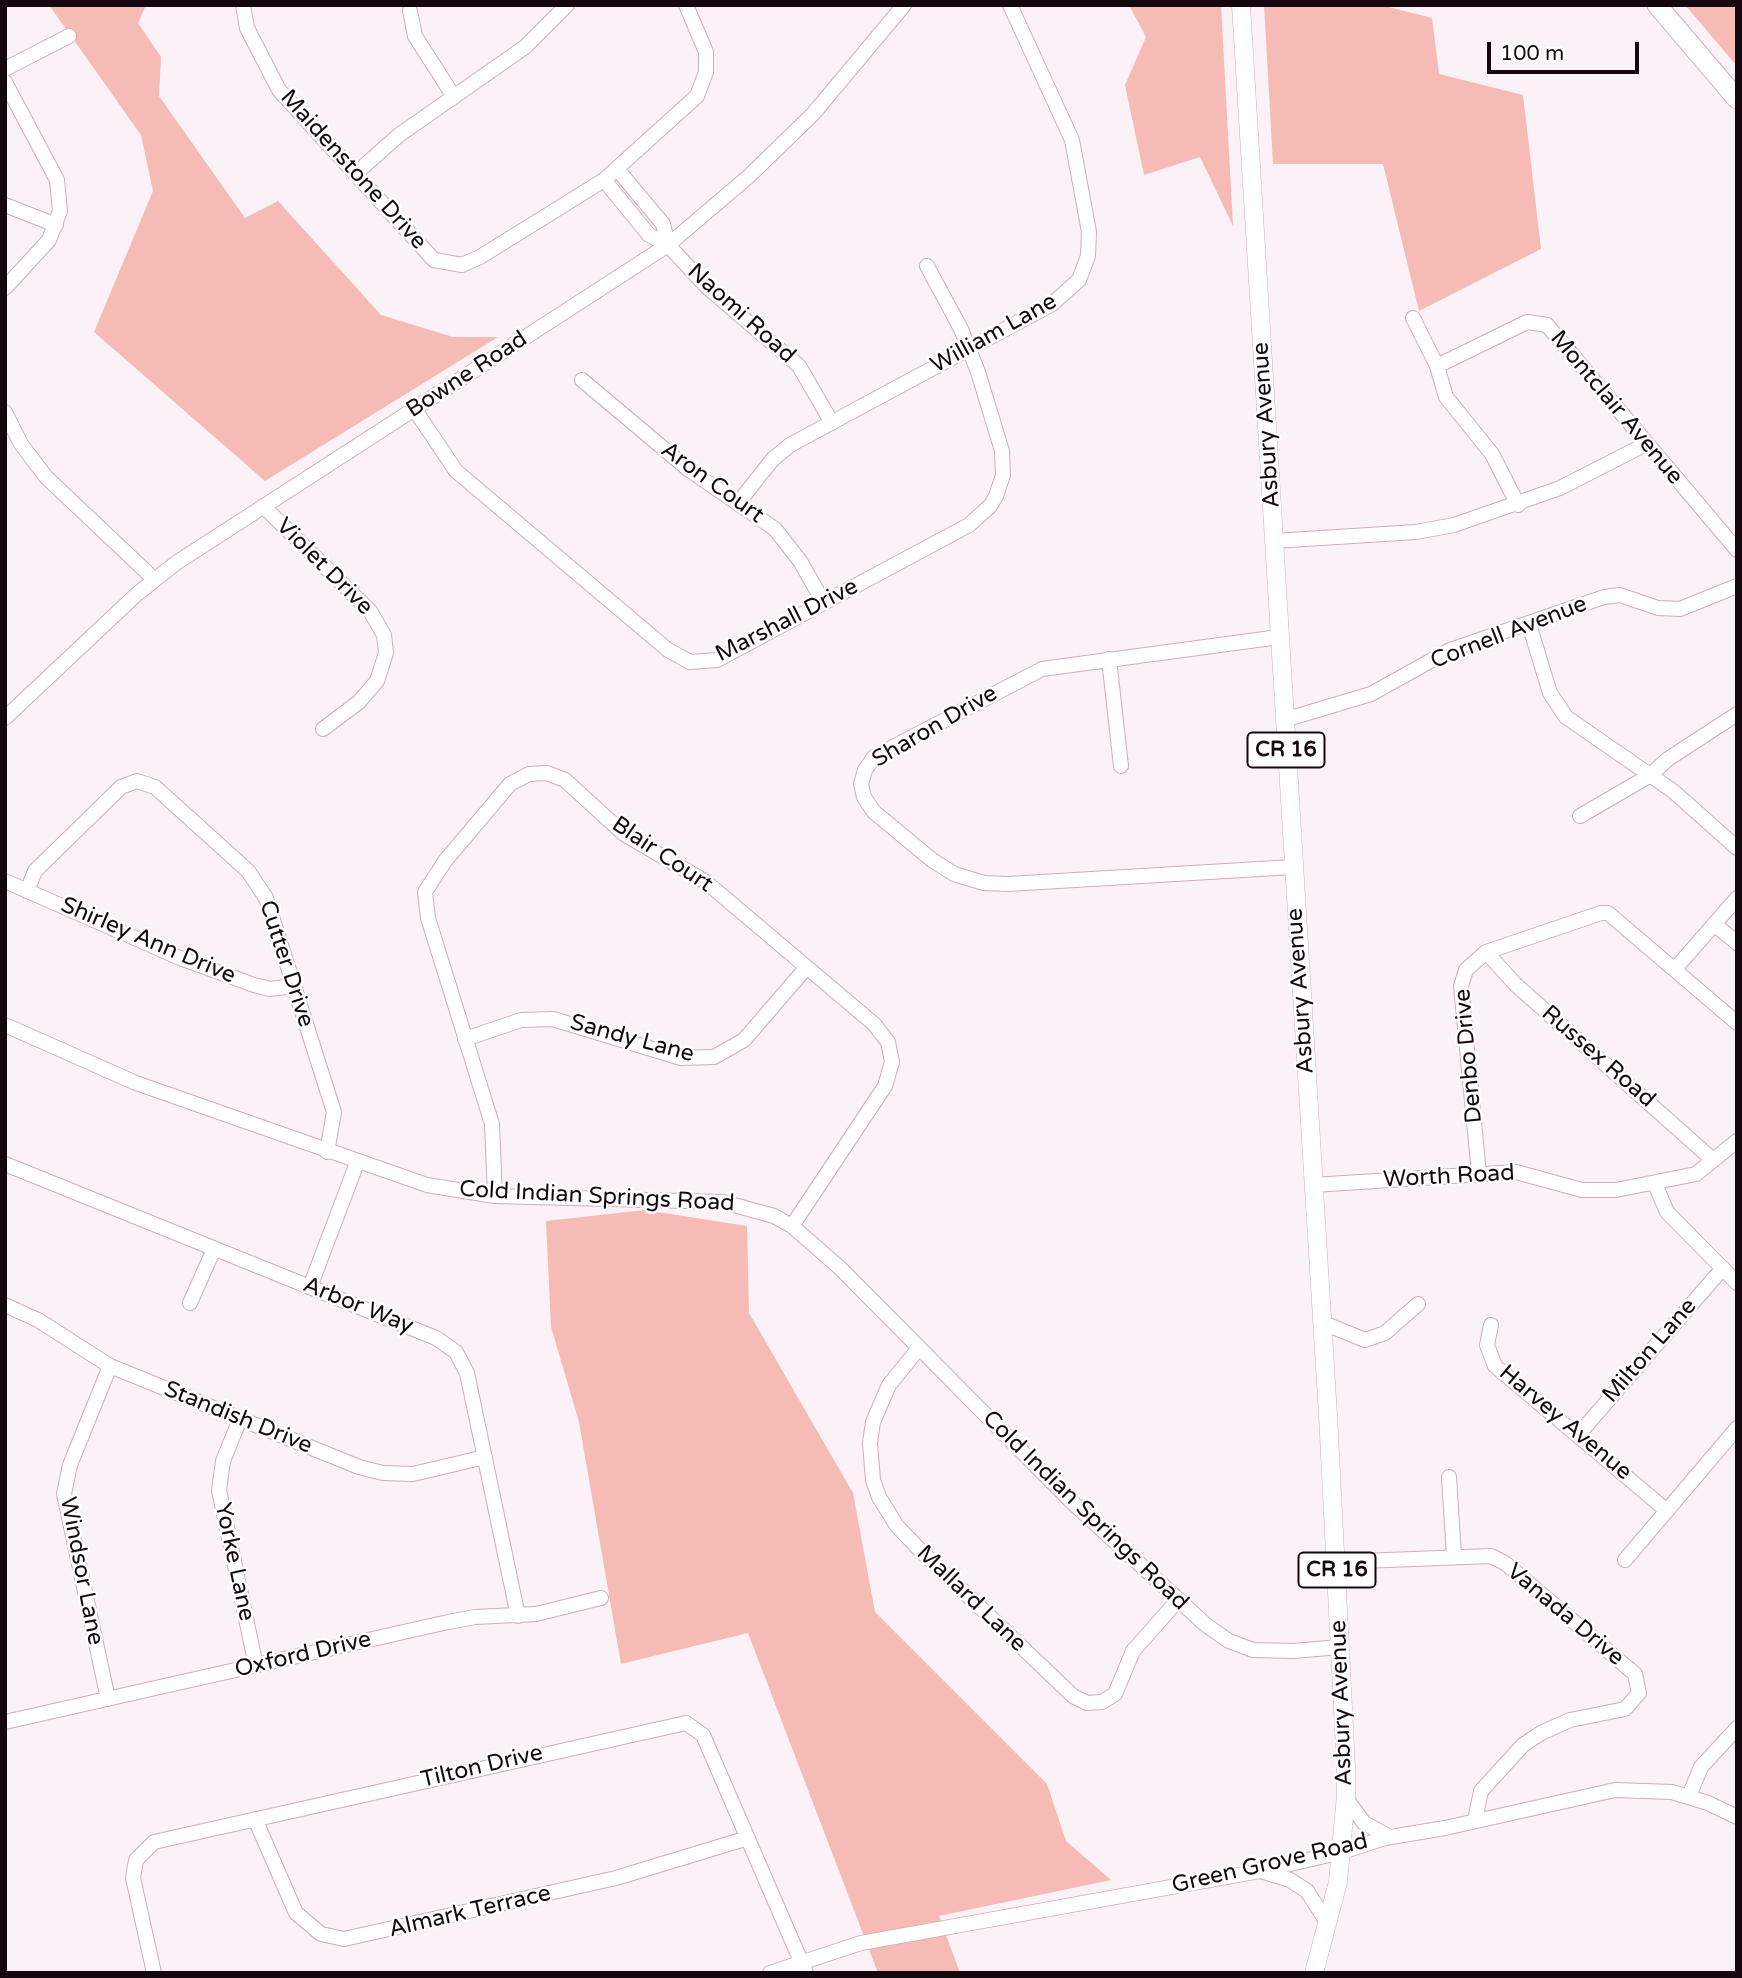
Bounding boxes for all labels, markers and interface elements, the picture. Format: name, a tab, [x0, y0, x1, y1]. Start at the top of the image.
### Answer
scale bar	[1490, 28, 1642, 72]
text: 100 m	[1500, 41, 1564, 66]
street label: Maidenstone Drive	[274, 84, 432, 256]
street label: Naomi Road	[681, 258, 801, 370]
street label: William Lane	[926, 288, 1062, 380]
street label: Bowne Road	[401, 326, 533, 424]
street label: Montclair Avenue	[1544, 326, 1688, 490]
street label: Asbury Avenue	[1247, 341, 1287, 509]
street label: Aron Court	[655, 436, 769, 530]
street label: Violet Drive	[270, 513, 378, 621]
street label: Marshall Drive	[711, 573, 863, 669]
street label: Cornell Avenue	[1427, 591, 1591, 675]
street label: Sharon Drive	[867, 680, 1003, 774]
road number: CR 16	[1248, 732, 1324, 768]
street label: Blair Court	[606, 811, 718, 899]
street label: Shirley Ann Drive	[56, 892, 240, 990]
street label: Cutter Drive	[253, 897, 319, 1031]
street label: Asbury Avenue	[1281, 907, 1321, 1075]
street label: Denbo Drive	[1449, 988, 1489, 1124]
street label: Russex Road	[1536, 1000, 1660, 1114]
street label: Sandy Lane	[567, 1009, 697, 1069]
street label: Worth Road	[1383, 1160, 1515, 1194]
street label: Cold Indian Springs Road	[459, 1176, 735, 1218]
street label: Arbor Way	[299, 1271, 417, 1341]
street label: Milton Lane	[1597, 1293, 1703, 1409]
street label: Harvey Avenue	[1493, 1360, 1637, 1486]
street label: Standish Drive	[160, 1376, 316, 1460]
street label: Cold Indian Springs Road	[976, 1405, 1194, 1617]
street label: Windsor Lane	[53, 1495, 109, 1647]
street label: Yorke Lane	[208, 1500, 260, 1624]
street label: Mallard Lane	[910, 1540, 1032, 1658]
road number: CR 16	[1298, 1552, 1376, 1588]
street label: Vanada Drive	[1501, 1558, 1629, 1672]
street label: Asbury Avenue	[1325, 1619, 1359, 1787]
street label: Oxford Drive	[232, 1626, 374, 1684]
street label: Tilton Drive	[418, 1740, 546, 1794]
street label: Green Grove Road	[1169, 1828, 1371, 1900]
street label: Almark Terrace	[386, 1880, 554, 1944]

